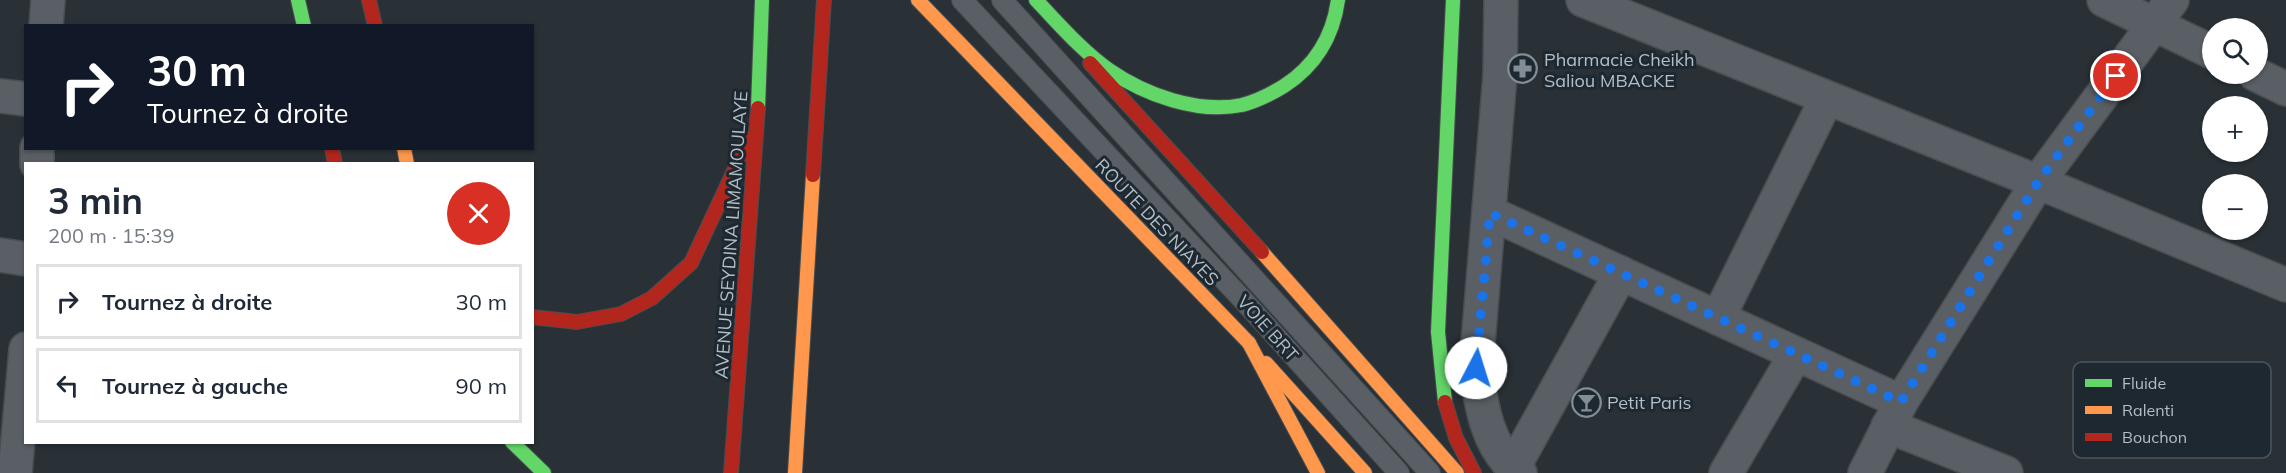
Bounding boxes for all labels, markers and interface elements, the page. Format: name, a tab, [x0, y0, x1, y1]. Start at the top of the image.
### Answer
map controls	[2202, 18, 2268, 240]
button: search	[2202, 18, 2268, 84]
text: 30 m	[147, 44, 247, 97]
icon: right	[48, 48, 126, 126]
place label: Pharmacie Cheikh Saliou MBACKE	[1544, 48, 1695, 92]
pin	[2090, 50, 2141, 101]
pharmacy icon: Pharmacie Cheikh Saliou MBACKE	[1507, 53, 1539, 85]
icon: arrive	[2099, 59, 2132, 92]
street label: AVENUE SEYDINA LIMAMOULAYE	[709, 90, 753, 380]
text: Tournez à droite	[147, 96, 348, 130]
button: +	[2202, 96, 2268, 162]
street label: ROUTE DES NIAYES	[1090, 153, 1224, 291]
button: −	[2202, 174, 2268, 240]
text: 3 min	[48, 178, 143, 223]
button: close	[447, 182, 510, 245]
text: 200 m · 15:39	[48, 223, 174, 248]
icon: right	[51, 285, 84, 318]
text: Tournez à droite	[102, 288, 272, 316]
text: 30 m	[456, 288, 507, 316]
street label: VOIE BRT	[1232, 290, 1304, 366]
position arrow	[1444, 336, 1508, 400]
legend	[2073, 362, 2271, 458]
icon: left	[51, 369, 84, 402]
text: Tournez à gauche	[102, 372, 288, 400]
text: 90 m	[456, 372, 507, 400]
text: Fluide	[2122, 373, 2166, 393]
bar icon: Petit Paris	[1570, 386, 1602, 418]
place label: Petit Paris	[1607, 391, 1692, 414]
text: Ralenti	[2122, 400, 2174, 420]
text: Bouchon	[2122, 427, 2187, 447]

